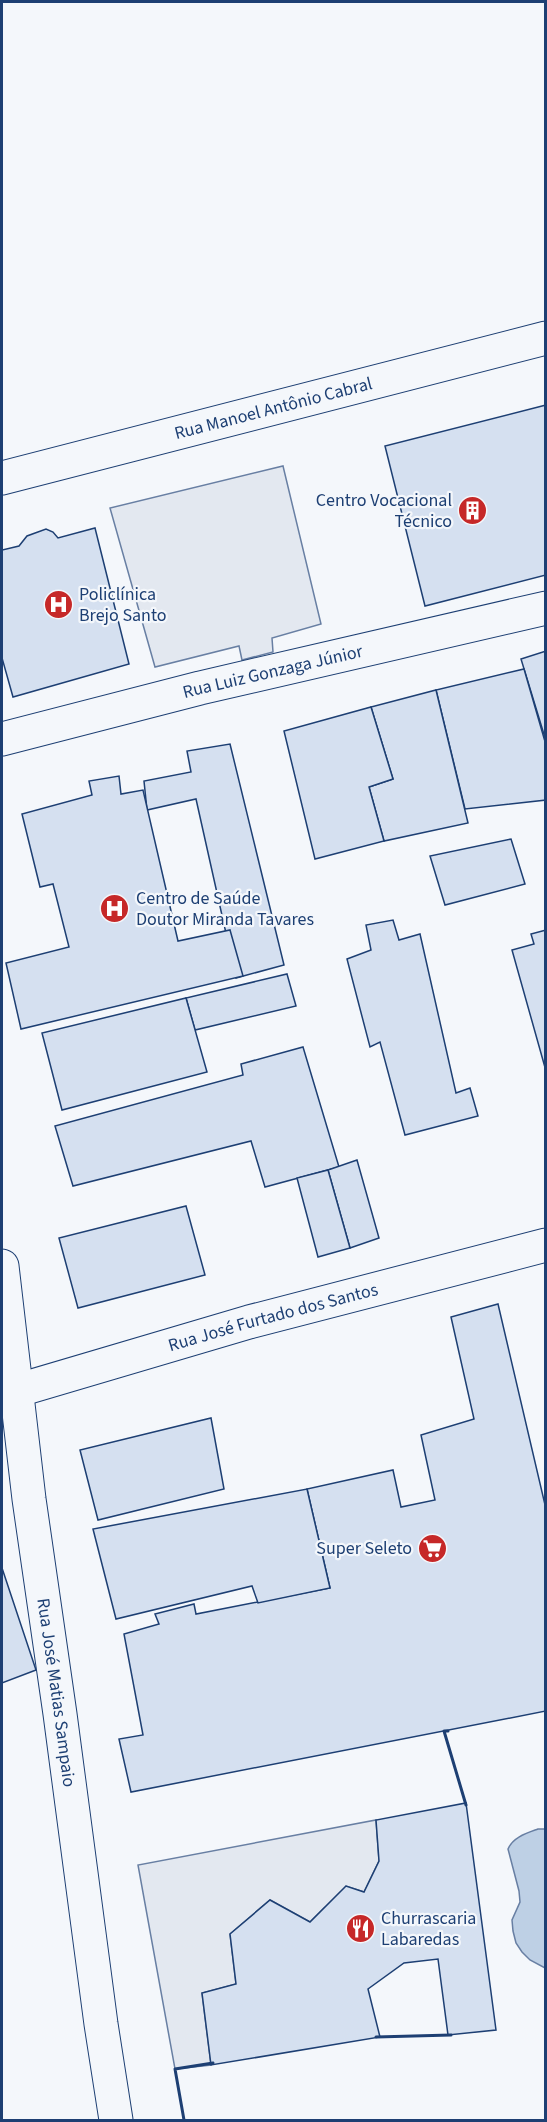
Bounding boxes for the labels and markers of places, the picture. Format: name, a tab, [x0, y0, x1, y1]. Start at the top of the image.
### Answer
place label: Centro Vocacional Técnico	[316, 488, 452, 534]
building icon: Centro Vocacional Técnico	[457, 494, 489, 526]
place label: Policlínica Brejo Santo	[79, 582, 167, 628]
hospital icon: Policlínica Brejo Santo	[42, 588, 74, 620]
place label: Centro de Saúde Doutor Miranda Tavares	[136, 886, 314, 932]
hospital icon: Centro de Saúde Doutor Miranda Tavares	[99, 892, 131, 924]
supermarket icon: Super Seleto	[417, 1532, 449, 1564]
place label: Super Seleto	[316, 1536, 412, 1561]
place label: Churrascaria Labaredas	[381, 1906, 476, 1952]
restaurant icon: Churrascaria Labaredas	[344, 1912, 376, 1944]

